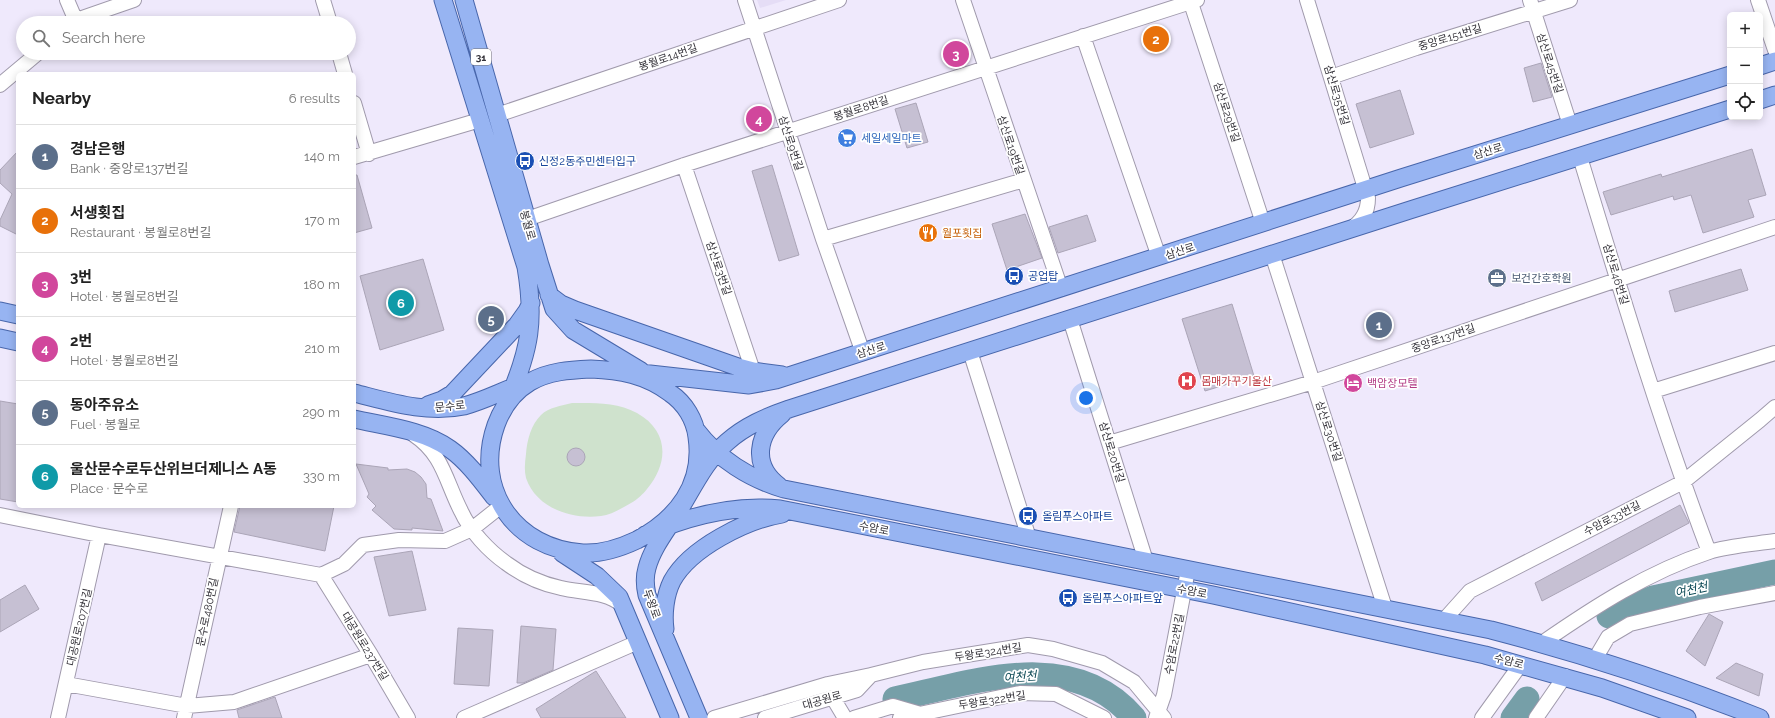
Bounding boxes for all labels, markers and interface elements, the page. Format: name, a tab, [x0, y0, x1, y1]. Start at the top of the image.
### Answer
map controls	[1727, 12, 1763, 120]
button: +	[1727, 12, 1763, 48]
search box	[16, 16, 356, 60]
street label: 중앙로151번길	[1417, 22, 1484, 53]
pin: 2	[1143, 24, 1169, 54]
icon: search	[30, 27, 52, 49]
text: Search here	[62, 29, 145, 47]
street label: 삼산로45번길	[1534, 31, 1565, 95]
pin: 3	[943, 39, 969, 69]
street label: 봉월로14번길	[637, 41, 699, 74]
button: −	[1727, 48, 1763, 84]
road number: 31	[471, 49, 491, 65]
street label: 삼산로35번길	[1321, 63, 1352, 127]
street label: 삼산로29번길	[1211, 80, 1242, 144]
button: locate	[1727, 84, 1763, 120]
text: Nearby	[32, 88, 91, 108]
text: 6 results	[289, 91, 340, 106]
street label: 봉월로8번길	[832, 93, 890, 123]
pin: 4	[746, 104, 772, 134]
street label: 삼산로9번길	[776, 114, 806, 172]
street label: 삼산로19번길	[994, 114, 1027, 176]
supermarket icon: 세일세일마트	[836, 127, 858, 149]
place label: 세일세일마트	[861, 132, 922, 145]
text: 경남은행	[70, 140, 125, 158]
street label: 삼산로	[1472, 141, 1505, 162]
text: 1	[42, 149, 48, 164]
text: 140 m	[304, 149, 340, 164]
bus stop icon: 신정2동주민센터입구	[514, 150, 536, 172]
place label: 신정2동주민센터입구	[539, 155, 636, 168]
text: Bank · 중앙로137번길	[70, 161, 189, 176]
text: 서생횟집	[70, 204, 125, 222]
street label: 봉월로	[517, 209, 538, 242]
text: 2	[41, 213, 49, 228]
text: 170 m	[304, 213, 340, 228]
restaurant icon: 월포횟집	[917, 222, 939, 244]
text: Restaurant · 봉월로8번길	[70, 225, 211, 240]
place label: 월포횟집	[942, 227, 982, 240]
street label: 삼산로3번길	[703, 239, 734, 297]
street label: 삼산로	[1164, 241, 1197, 262]
street label: 삼산로46번길	[1600, 242, 1631, 306]
bus stop icon: 공업탑	[1003, 265, 1025, 287]
office icon: 보건간호학원	[1486, 267, 1508, 289]
text: 3번	[70, 268, 92, 286]
place label: 공업탑	[1028, 270, 1058, 283]
place label: 보건간호학원	[1511, 272, 1572, 285]
text: 3	[41, 277, 49, 292]
text: 180 m	[304, 277, 340, 292]
pin: 6	[388, 288, 414, 318]
text: Hotel · 봉월로8번길	[70, 289, 179, 304]
pin: 5	[478, 304, 504, 334]
pin: 1	[1366, 310, 1392, 340]
street label: 중앙로137번길	[1409, 321, 1477, 356]
text: 2번	[70, 332, 92, 350]
street label: 삼산로	[855, 340, 888, 361]
text: 4	[41, 341, 49, 356]
text: 210 m	[304, 341, 340, 356]
text: Hotel · 봉월로8번길	[70, 353, 179, 368]
hospital icon: 몸매가꾸기울산	[1176, 370, 1198, 392]
hotel icon: 백암장모텔	[1342, 372, 1364, 394]
place label: 몸매가꾸기울산	[1201, 375, 1272, 388]
place label: 백암장모텔	[1367, 377, 1418, 390]
your location	[1076, 388, 1096, 408]
text: 동아주유소	[70, 396, 139, 414]
street label: 문수로	[434, 398, 466, 415]
street label: 삼산로30번길	[1313, 399, 1344, 463]
text: 5	[41, 405, 49, 420]
text: 290 m	[302, 405, 340, 420]
text: Fuel · 봉월로	[70, 417, 141, 432]
street label: 삼산로20번길	[1096, 420, 1127, 484]
text: 울산문수로두산위브더제니스 A동	[70, 460, 277, 478]
text: 6	[41, 469, 49, 484]
text: 330 m	[303, 469, 340, 484]
text: Place · 문수로	[70, 481, 148, 496]
street label: 수암로33번길	[1581, 498, 1643, 538]
bus stop icon: 올림푸스아파트	[1017, 505, 1039, 527]
place label: 올림푸스아파트	[1042, 510, 1113, 523]
street label: 수암로	[858, 519, 890, 538]
street label: 문수로480번길	[194, 577, 221, 648]
water label: 여천천	[1673, 579, 1711, 600]
street label: 수암로	[1176, 582, 1208, 601]
street label: 대공원로207번길	[64, 587, 95, 667]
bus stop icon: 올림푸스아파트앞	[1057, 587, 1079, 609]
street label: 두왕로	[640, 588, 663, 621]
place label: 올림푸스아파트앞	[1082, 592, 1163, 605]
street label: 대공원로237번길	[338, 610, 391, 683]
street label: 수암로22번길	[1162, 612, 1187, 676]
street label: 두왕로324번길	[953, 641, 1023, 664]
street label: 수암로	[1493, 651, 1525, 672]
water label: 여천천	[1003, 669, 1039, 685]
street label: 대공원로	[801, 689, 843, 712]
street label: 두왕로322번길	[958, 689, 1027, 712]

